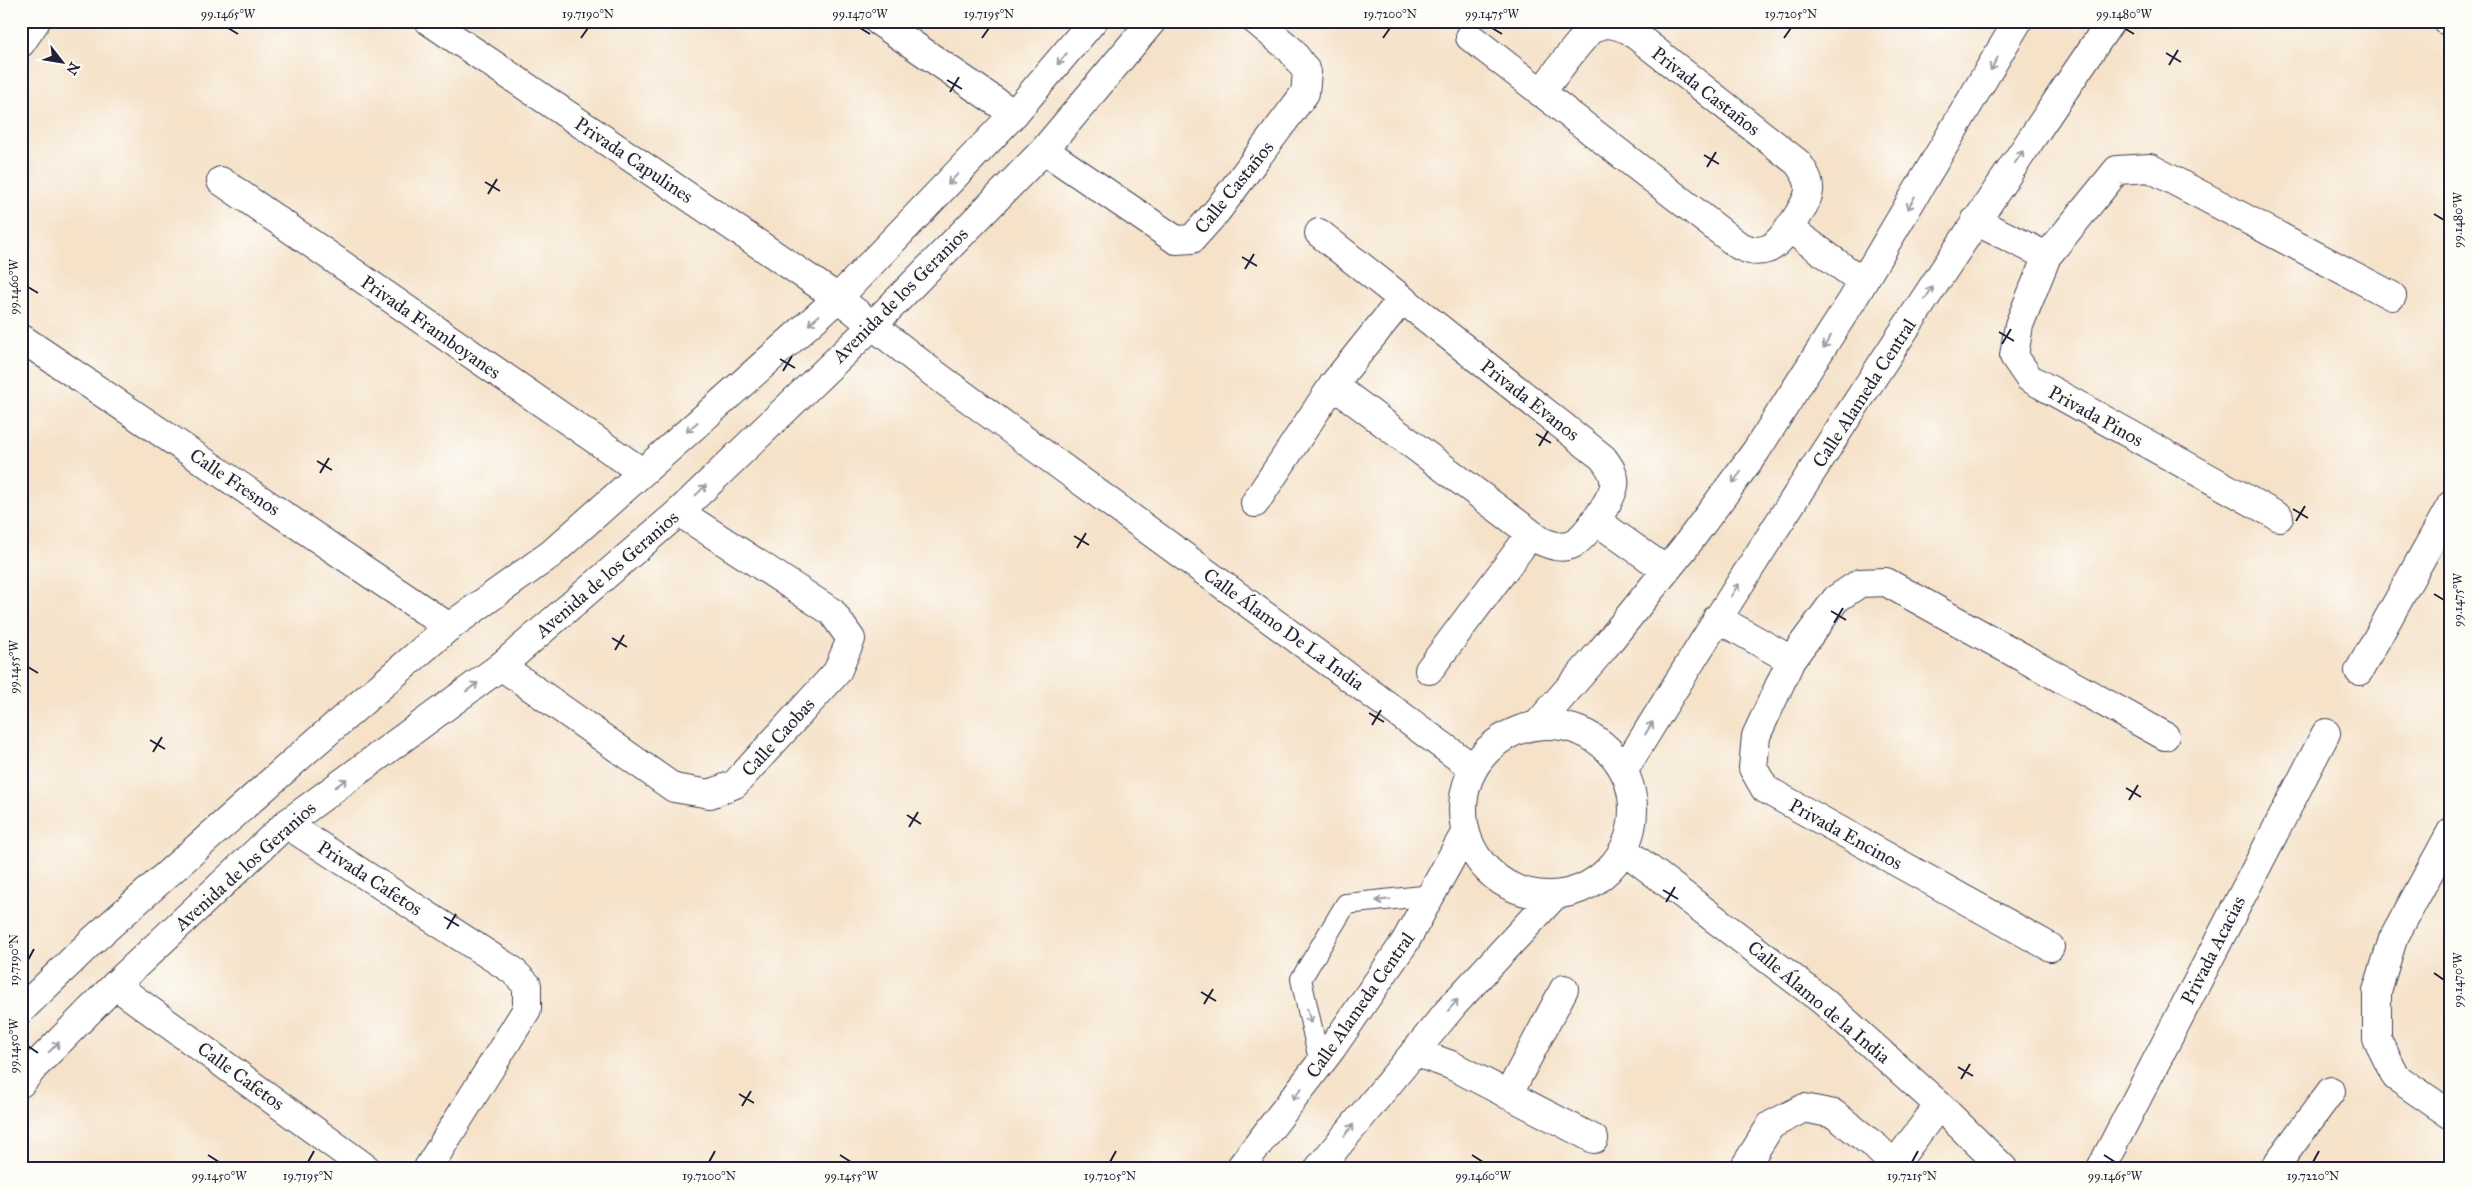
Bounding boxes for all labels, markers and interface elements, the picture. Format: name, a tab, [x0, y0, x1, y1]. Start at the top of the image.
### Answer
text: 99.1465°W	[201, 7, 256, 21]
text: 19.7190°N	[562, 7, 614, 21]
text: 99.1470°W	[832, 7, 888, 21]
text: 19.7195°N	[964, 7, 1014, 21]
text: 19.7200°N	[1363, 7, 1417, 21]
text: 99.1475°W	[1465, 7, 1520, 21]
text: 19.7205°N	[1765, 7, 1817, 21]
text: 99.1480°W	[2096, 7, 2153, 21]
north arrow	[38, 38, 88, 88]
street label: Privada Castaños	[1647, 42, 1765, 141]
one-way arrow	[1056, 52, 1067, 65]
one-way arrow	[1989, 56, 1999, 71]
text: N	[62, 59, 83, 78]
street label: Privada Capulines	[570, 112, 698, 208]
street label: Calle Castaños	[1190, 136, 1278, 238]
one-way arrow	[2014, 151, 2024, 165]
one-way arrow	[947, 173, 959, 185]
text: 99.1480°W	[2451, 191, 2465, 248]
one-way arrow	[1905, 196, 1915, 210]
street label: Avenida de los Geranios	[827, 222, 973, 368]
text: 99.1460°W	[7, 259, 21, 315]
street label: Privada Framboyanes	[357, 270, 505, 384]
one-way arrow	[1924, 286, 1934, 300]
one-way arrow	[808, 314, 821, 325]
street label: Calle Alameda Central	[1807, 314, 1921, 472]
one-way arrow	[1821, 335, 1831, 349]
street label: Privada Evanos	[1476, 354, 1584, 446]
street label: Privada Pinos	[2045, 381, 2147, 451]
one-way arrow	[686, 421, 699, 433]
street label: Calle Fresnos	[185, 443, 285, 521]
one-way arrow	[1731, 470, 1742, 483]
one-way arrow	[695, 484, 707, 496]
street label: Avenida de los Geranios	[530, 505, 683, 643]
street label: Calle Álamo De La India	[1199, 562, 1370, 696]
text: 99.1475°W	[2451, 572, 2465, 627]
one-way arrow	[1729, 583, 1740, 597]
text: 99.1455°W	[7, 640, 21, 694]
one-way arrow	[465, 682, 479, 692]
street label: Calle Caobas	[737, 693, 819, 781]
one-way arrow	[1645, 722, 1655, 736]
one-way arrow	[334, 778, 347, 789]
street label: Privada Encinos	[1785, 793, 1907, 875]
street label: Avenida de los Geranios	[169, 796, 320, 936]
street label: Privada Cafetos	[313, 836, 427, 920]
street label: Privada Acacias	[2176, 892, 2250, 1008]
one-way arrow	[1375, 895, 1391, 905]
street label: Calle Alameda Central	[1301, 927, 1419, 1082]
text: 19.7190°N	[7, 934, 21, 986]
street label: Calle Álamo de la India	[1743, 935, 1896, 1069]
text: 99.1470°W	[2451, 952, 2465, 1008]
one-way arrow	[1447, 999, 1458, 1012]
one-way arrow	[1305, 1008, 1314, 1024]
text: 99.1450°W	[7, 1018, 21, 1074]
street label: Calle Cafetos	[193, 1037, 289, 1115]
one-way arrow	[48, 1040, 60, 1053]
one-way arrow	[1292, 1087, 1303, 1100]
one-way arrow	[1344, 1124, 1355, 1137]
text: 99.1450°W	[191, 1169, 247, 1183]
text: 19.7195°N	[283, 1169, 333, 1183]
text: 19.7200°N	[682, 1169, 736, 1183]
text: 99.1455°W	[824, 1169, 878, 1183]
text: 19.7205°N	[1084, 1169, 1136, 1183]
text: 99.1460°W	[1455, 1169, 1511, 1183]
text: 19.7215°N	[1887, 1169, 1937, 1183]
text: 99.1465°W	[2088, 1169, 2143, 1183]
text: 19.7220°N	[2287, 1169, 2339, 1183]

